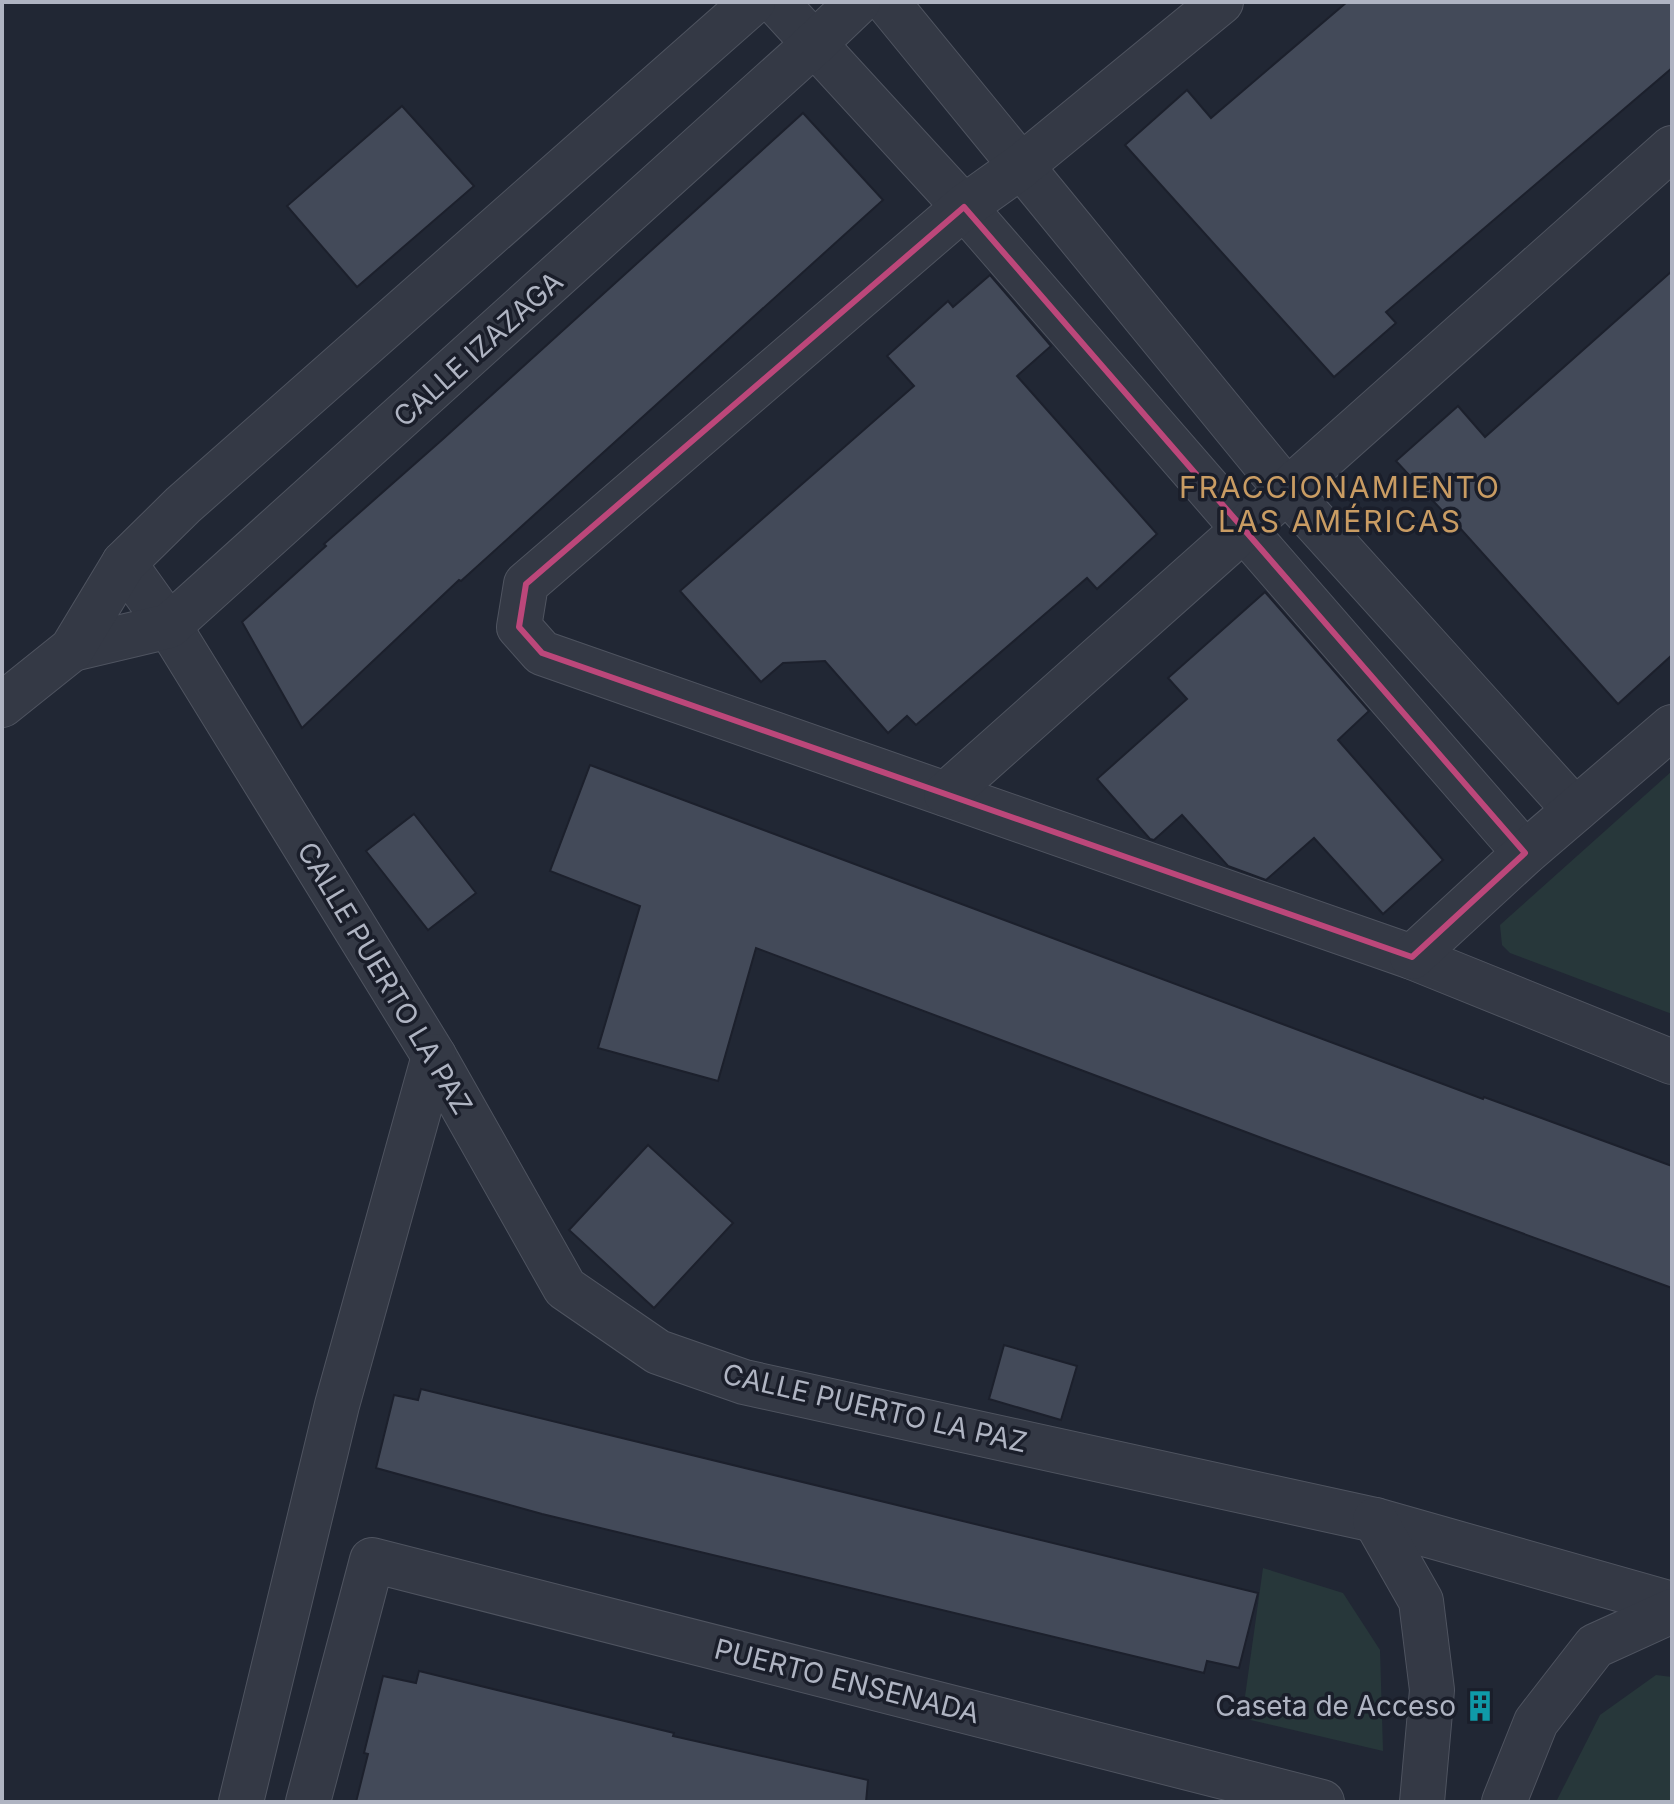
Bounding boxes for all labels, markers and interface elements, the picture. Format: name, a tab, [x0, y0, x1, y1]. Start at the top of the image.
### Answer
street label: CALLE IZAZAGA	[387, 264, 569, 434]
district label: FRACCIONAMIENTO LAS AMÉRICAS	[1179, 469, 1501, 539]
street label: CALLE PUERTO LA PAZ	[290, 836, 480, 1120]
street label: CALLE PUERTO LA PAZ	[719, 1356, 1031, 1460]
street label: PUERTO ENSENADA	[711, 1632, 983, 1730]
place label: Caseta de Acceso	[1215, 1689, 1456, 1723]
building icon: Caseta de Acceso	[1463, 1689, 1497, 1723]

